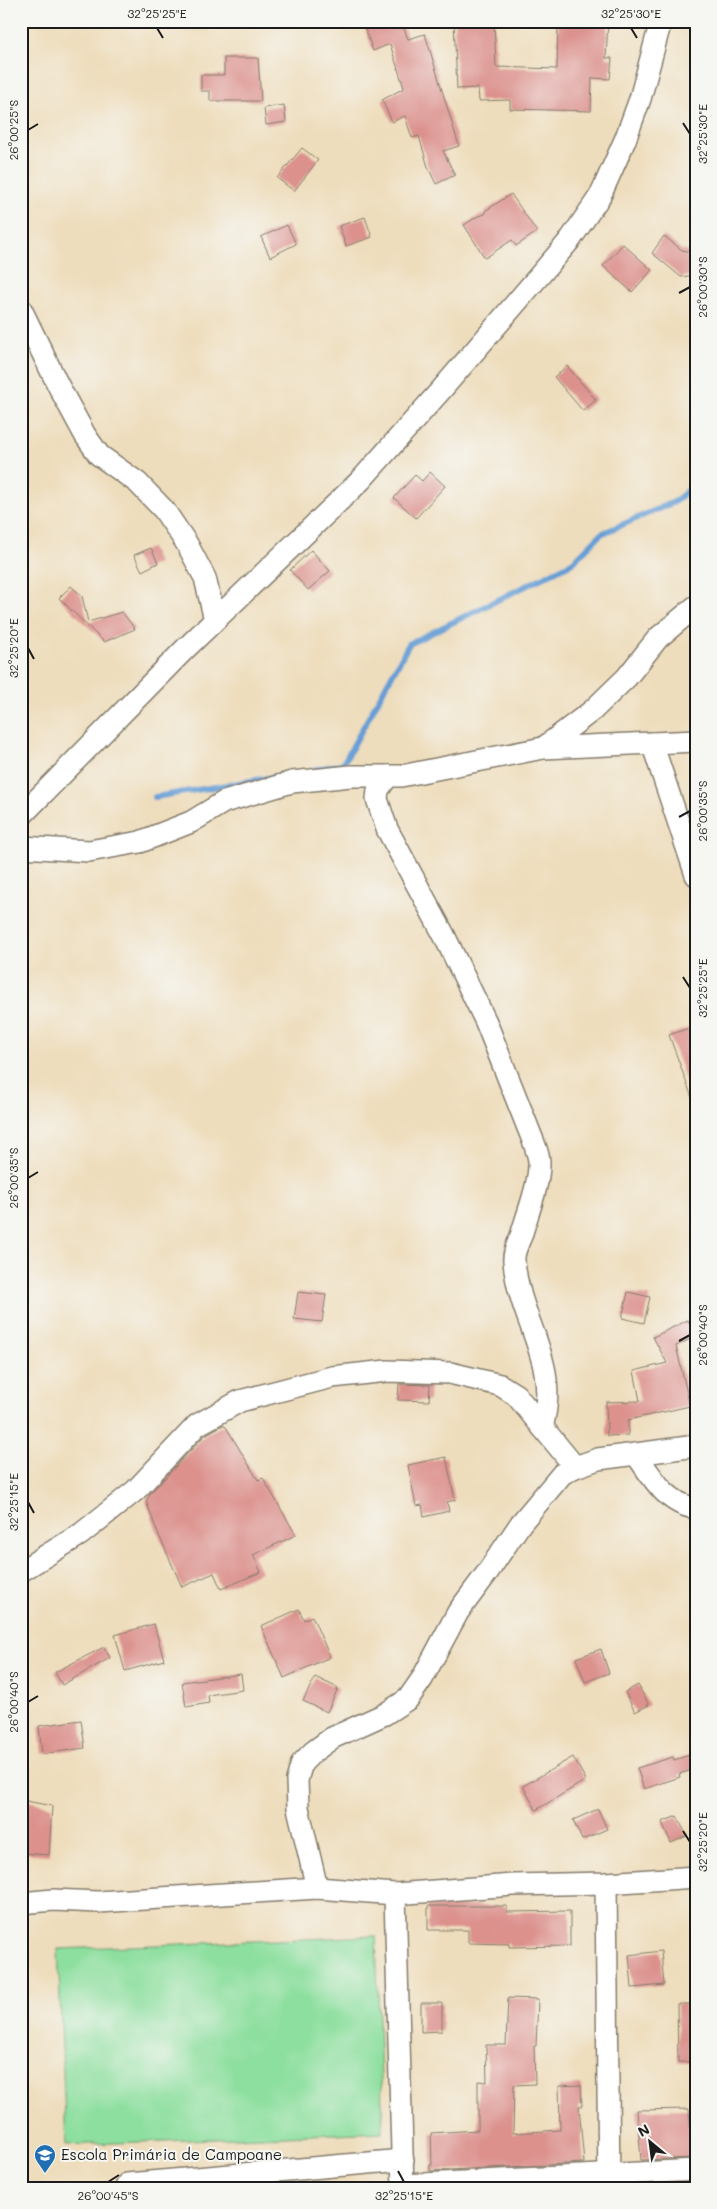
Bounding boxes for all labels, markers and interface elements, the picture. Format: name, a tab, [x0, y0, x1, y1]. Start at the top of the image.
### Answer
text: 32°25'25"E	[127, 5, 187, 21]
text: 32°25'30"E	[601, 5, 661, 21]
text: 26°00'25"S	[5, 99, 21, 160]
text: 32°25'30"E	[694, 104, 710, 164]
text: 26°00'30"S	[694, 256, 710, 318]
text: 32°25'20"E	[5, 618, 21, 678]
text: 26°00'35"S	[694, 780, 710, 842]
text: 32°25'25"E	[694, 958, 710, 1018]
text: 26°00'35"S	[5, 1147, 21, 1209]
text: 26°00'40"S	[694, 1304, 710, 1366]
text: 32°25'15"E	[5, 1473, 21, 1531]
text: 26°00'40"S	[5, 1671, 21, 1733]
text: 32°25'20"E	[694, 1812, 710, 1872]
north arrow	[624, 2116, 674, 2166]
text: N	[634, 2119, 653, 2141]
school or university icon: Escola Primária de Campoane	[33, 2143, 57, 2174]
place label: Escola Primária de Campoane	[61, 2144, 282, 2164]
text: 26°00'45"S	[77, 2187, 139, 2203]
text: 32°25'15"E	[375, 2187, 433, 2203]

